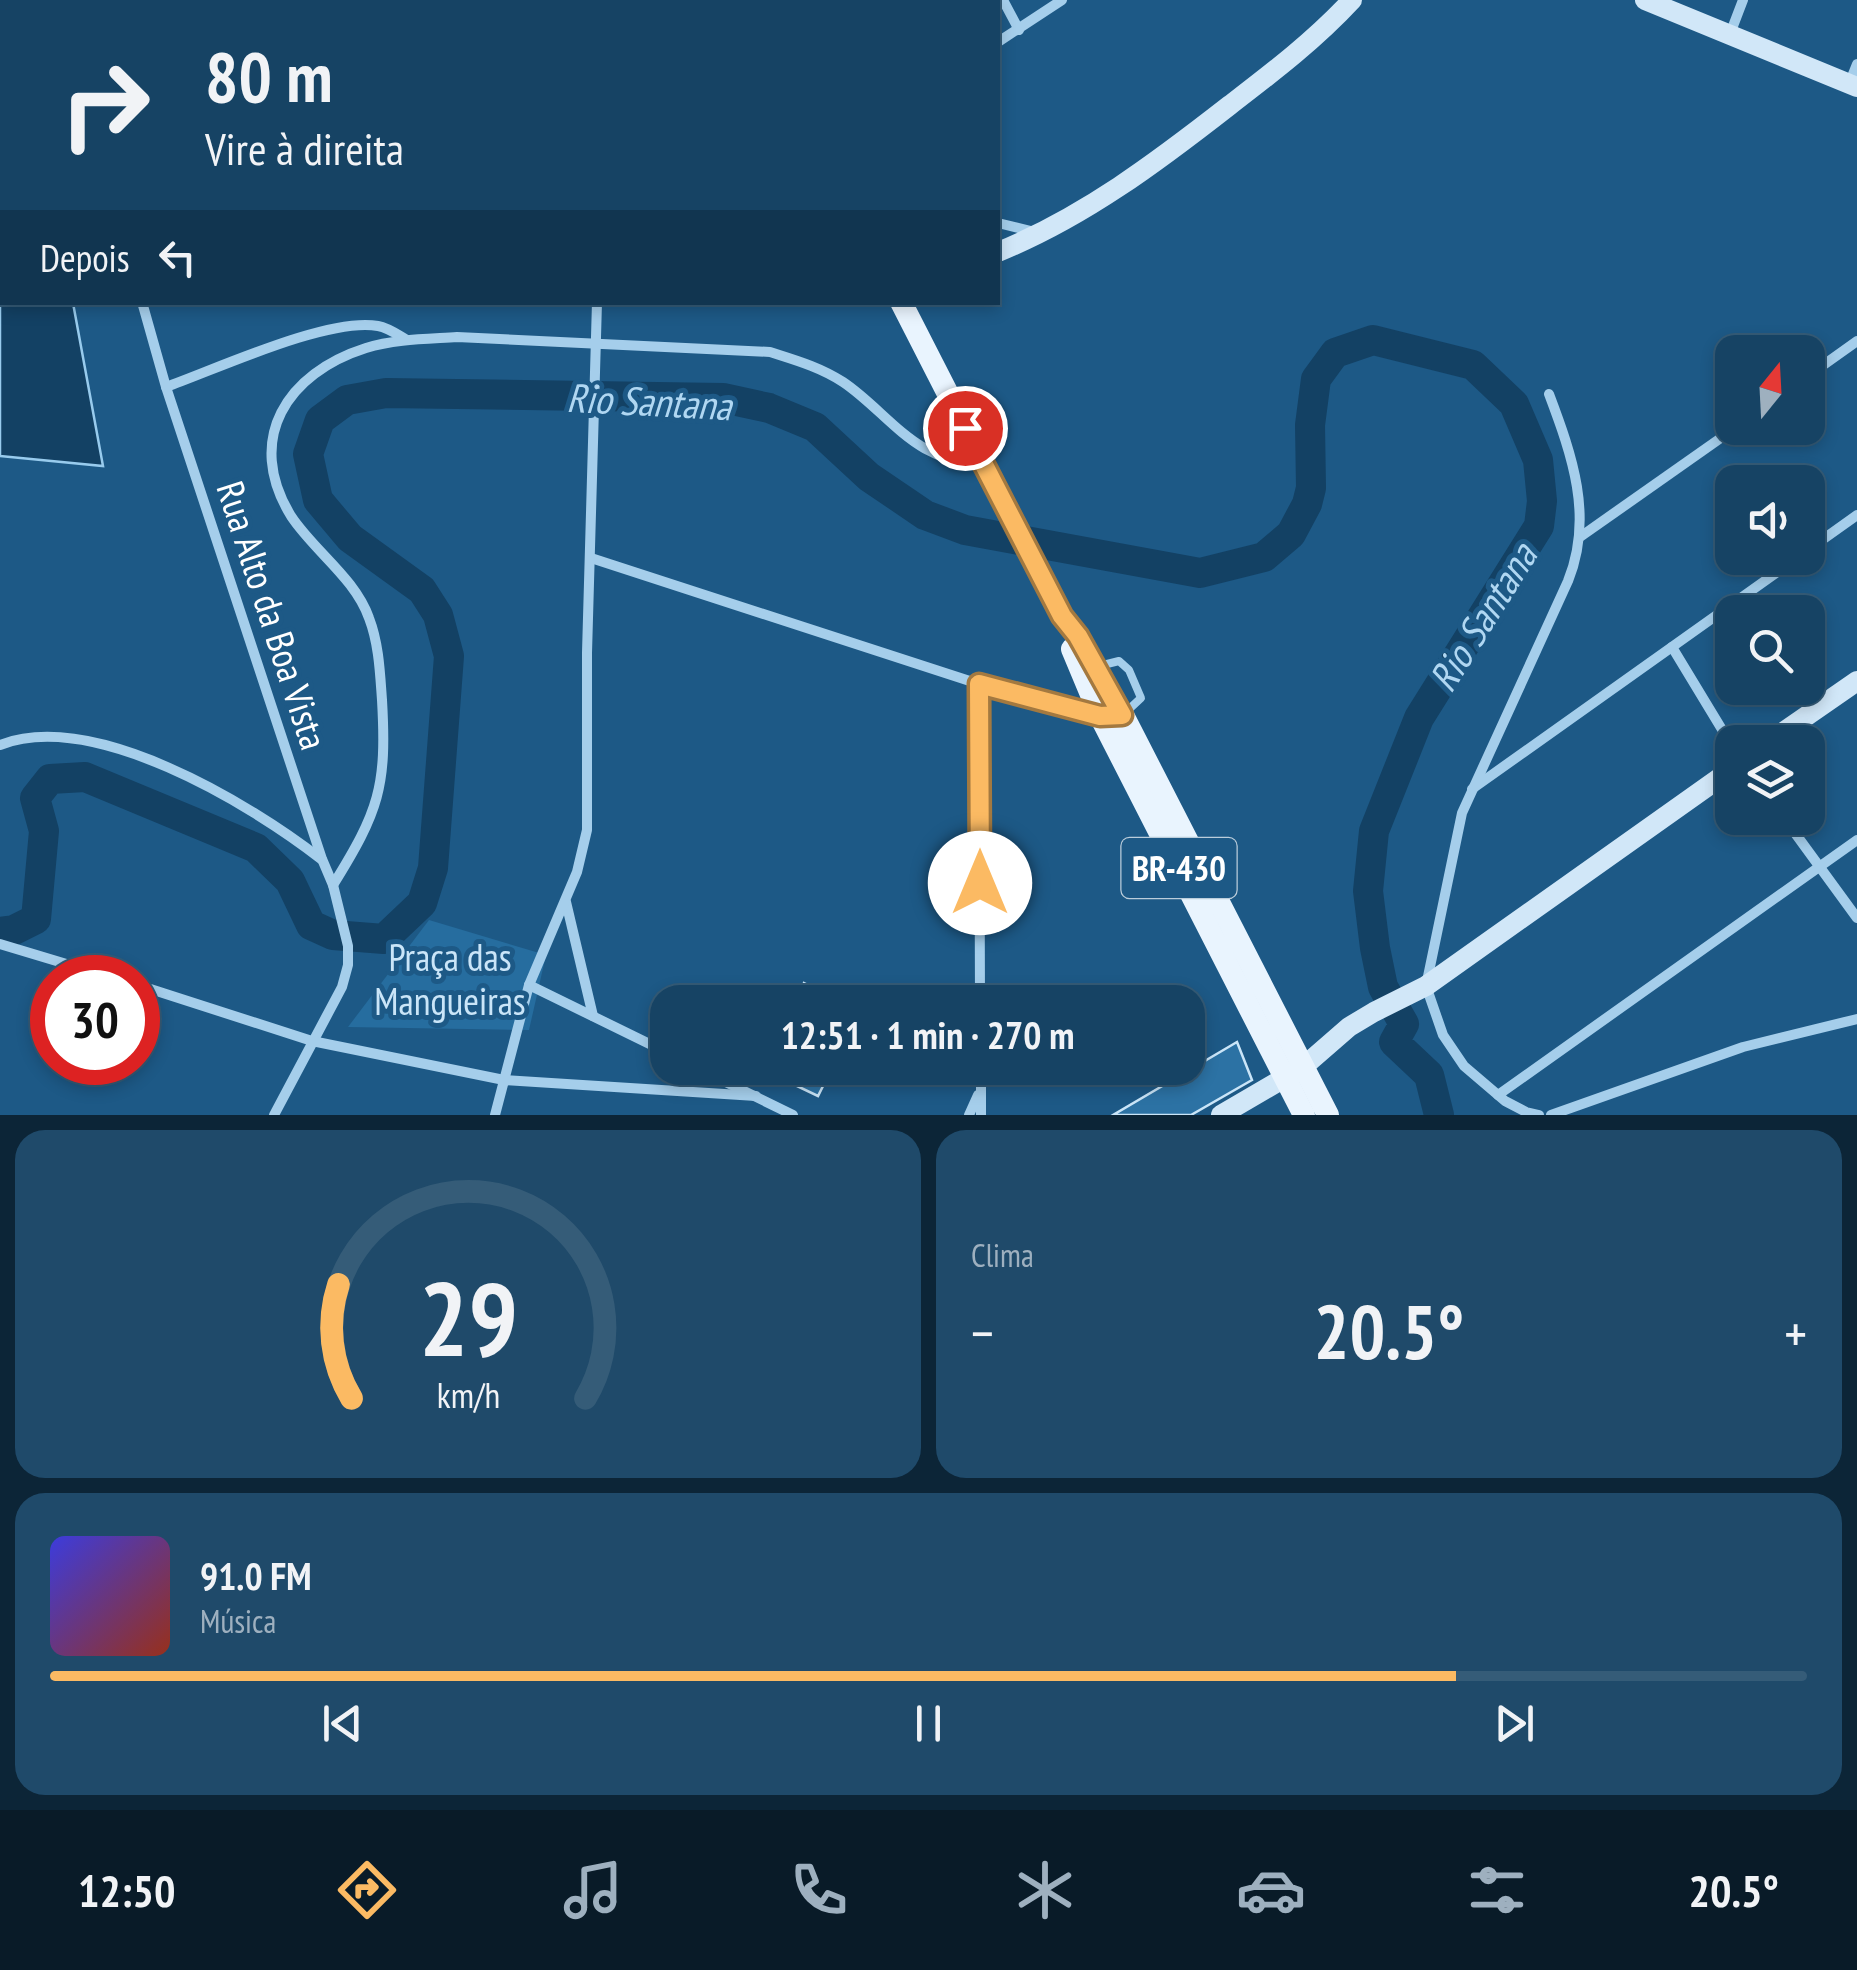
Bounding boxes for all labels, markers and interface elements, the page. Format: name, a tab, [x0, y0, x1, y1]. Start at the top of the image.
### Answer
text: 80 m	[205, 31, 333, 121]
icon: right	[40, 40, 170, 170]
text: Vire à direita	[205, 119, 404, 177]
icon: left	[150, 230, 205, 285]
text: Depois	[40, 233, 130, 282]
north arrow	[1715, 335, 1825, 445]
map controls	[1715, 335, 1825, 835]
water label: Rio Santana	[565, 371, 735, 431]
pin	[923, 386, 1008, 471]
icon: arrive	[938, 401, 993, 456]
button: sound	[1715, 465, 1825, 575]
street label: Rua Alto da Boa Vista	[207, 475, 339, 755]
water label: Rio Santana	[1416, 532, 1549, 701]
button: search	[1715, 595, 1825, 705]
button: layers	[1715, 725, 1825, 835]
position arrow	[928, 831, 1032, 935]
road number: BR-430	[1122, 838, 1236, 898]
park label: Praça das Mangueiras	[374, 932, 526, 1025]
speed limit sign: 30	[30, 955, 160, 1085]
text: 12:51 · 1 min · 270 m	[781, 1010, 1074, 1059]
text: Clima	[971, 1234, 1034, 1276]
text: 29	[418, 1250, 518, 1385]
text: 20.5°	[1314, 1283, 1464, 1380]
text: −	[971, 1297, 994, 1368]
text: +	[1784, 1297, 1807, 1368]
text: km/h	[436, 1372, 500, 1418]
text: 91.0 FM	[200, 1551, 312, 1600]
text: Música	[200, 1600, 276, 1642]
icon: previous	[315, 1696, 370, 1751]
icon: pause	[901, 1696, 956, 1751]
icon: next	[1487, 1696, 1542, 1751]
icon: directions	[332, 1855, 402, 1925]
icon: music	[558, 1855, 628, 1925]
icon: phone	[784, 1855, 854, 1925]
icon: climate	[1010, 1855, 1080, 1925]
icon: car	[1236, 1855, 1306, 1925]
icon: filters	[1462, 1855, 1532, 1925]
text: 12:50	[78, 1861, 175, 1919]
text: 20.5°	[1688, 1861, 1779, 1919]

